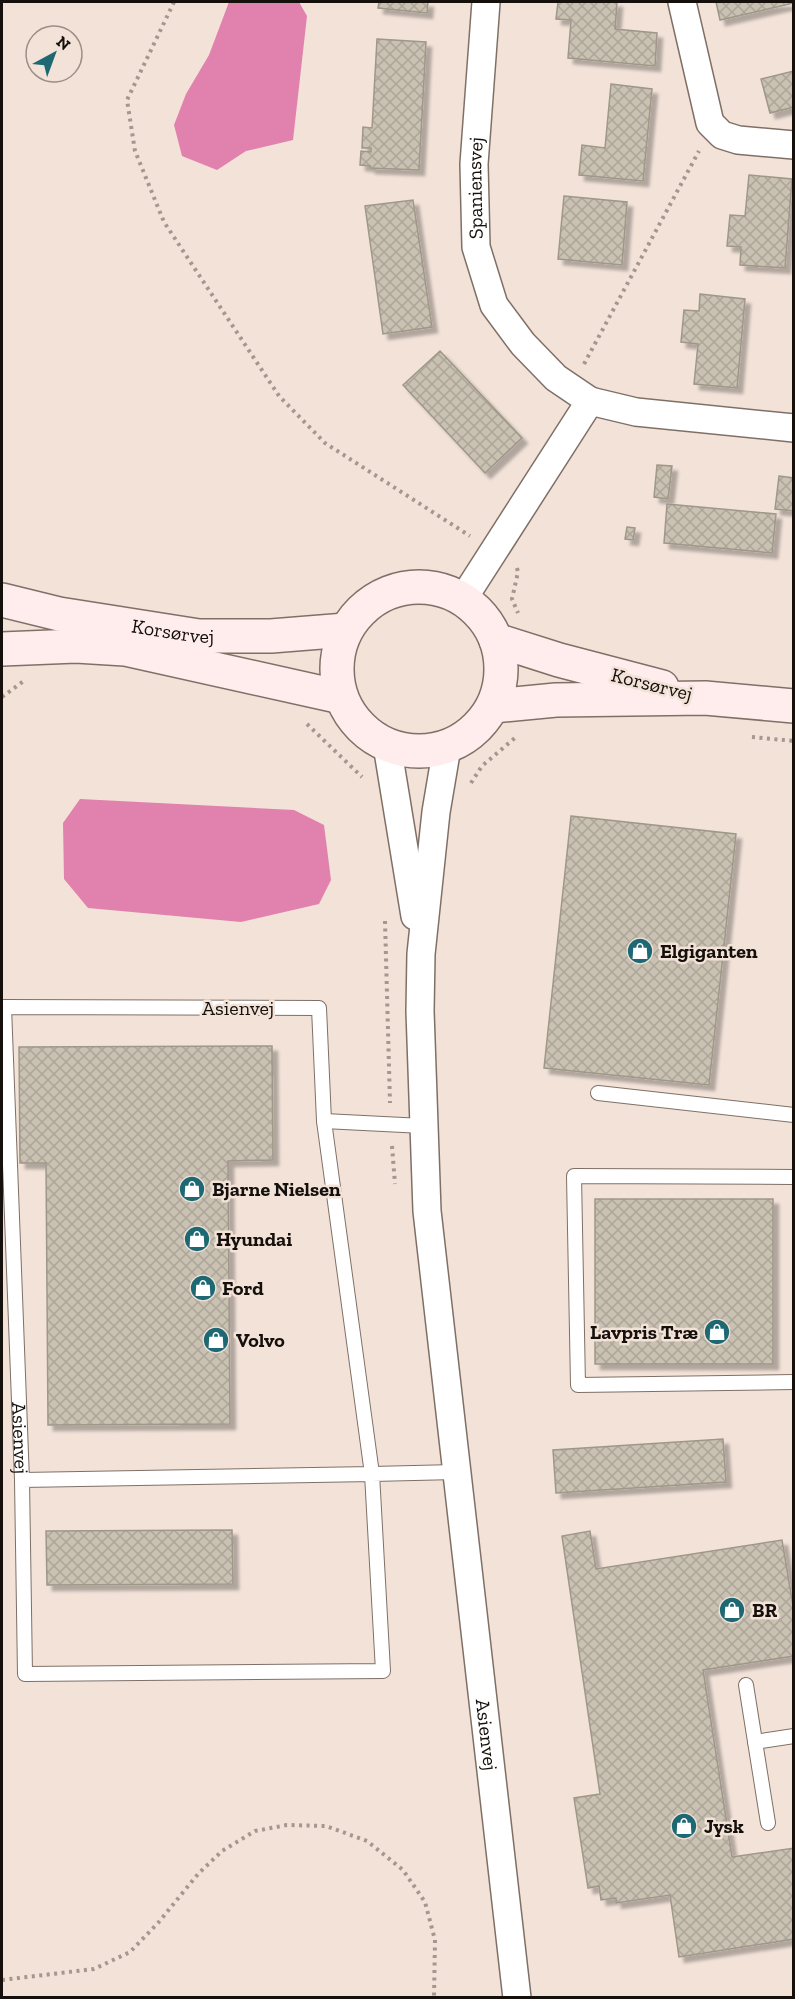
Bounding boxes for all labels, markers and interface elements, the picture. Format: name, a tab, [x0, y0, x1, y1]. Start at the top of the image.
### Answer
north arrow	[24, 24, 84, 84]
text: N	[53, 32, 74, 54]
street label: Spaniensvej	[462, 136, 488, 239]
street label: Korsørvej	[130, 614, 214, 648]
street label: Korsørvej	[609, 662, 695, 706]
shop icon: Elgiganten	[625, 936, 655, 966]
place label: Elgiganten	[660, 939, 758, 963]
street label: Asienvej	[202, 996, 274, 1020]
shop icon: Bjarne Nielsen	[177, 1174, 207, 1204]
place label: Bjarne Nielsen	[212, 1177, 341, 1201]
shop icon: Hyundai	[182, 1224, 212, 1254]
place label: Hyundai	[216, 1227, 292, 1251]
shop icon: Ford	[188, 1273, 218, 1303]
place label: Ford	[222, 1276, 264, 1300]
shop icon: Lavpris Træ	[702, 1317, 732, 1347]
place label: Lavpris Træ	[590, 1320, 699, 1344]
shop icon: Volvo	[201, 1325, 231, 1355]
place label: Volvo	[236, 1328, 285, 1352]
street label: Asienvej	[7, 1402, 34, 1474]
shop icon: BR	[717, 1595, 747, 1625]
place label: BR	[752, 1598, 777, 1622]
street label: Asienvej	[471, 1698, 503, 1772]
shop icon: Jysk	[669, 1811, 699, 1841]
place label: Jysk	[704, 1814, 744, 1838]

